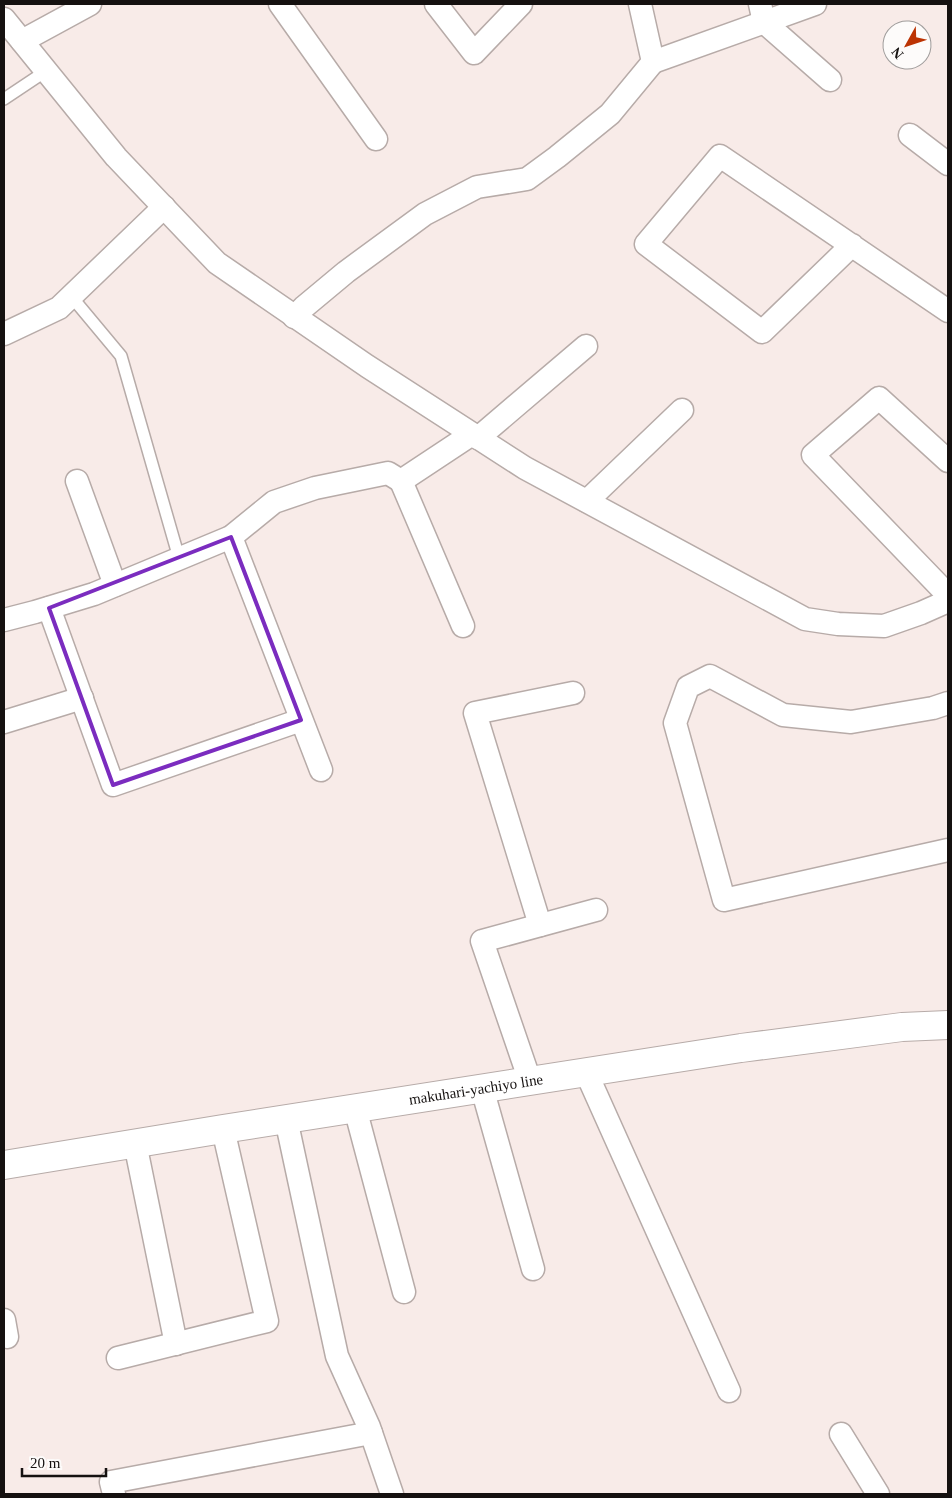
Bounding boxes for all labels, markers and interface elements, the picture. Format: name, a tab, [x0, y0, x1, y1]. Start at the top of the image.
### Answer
north arrow	[882, 20, 932, 70]
text: N	[888, 44, 906, 62]
street label: makuhari-yachiyo line	[408, 1071, 544, 1108]
scale bar	[22, 1446, 106, 1478]
text: 20 m	[30, 1455, 61, 1471]

